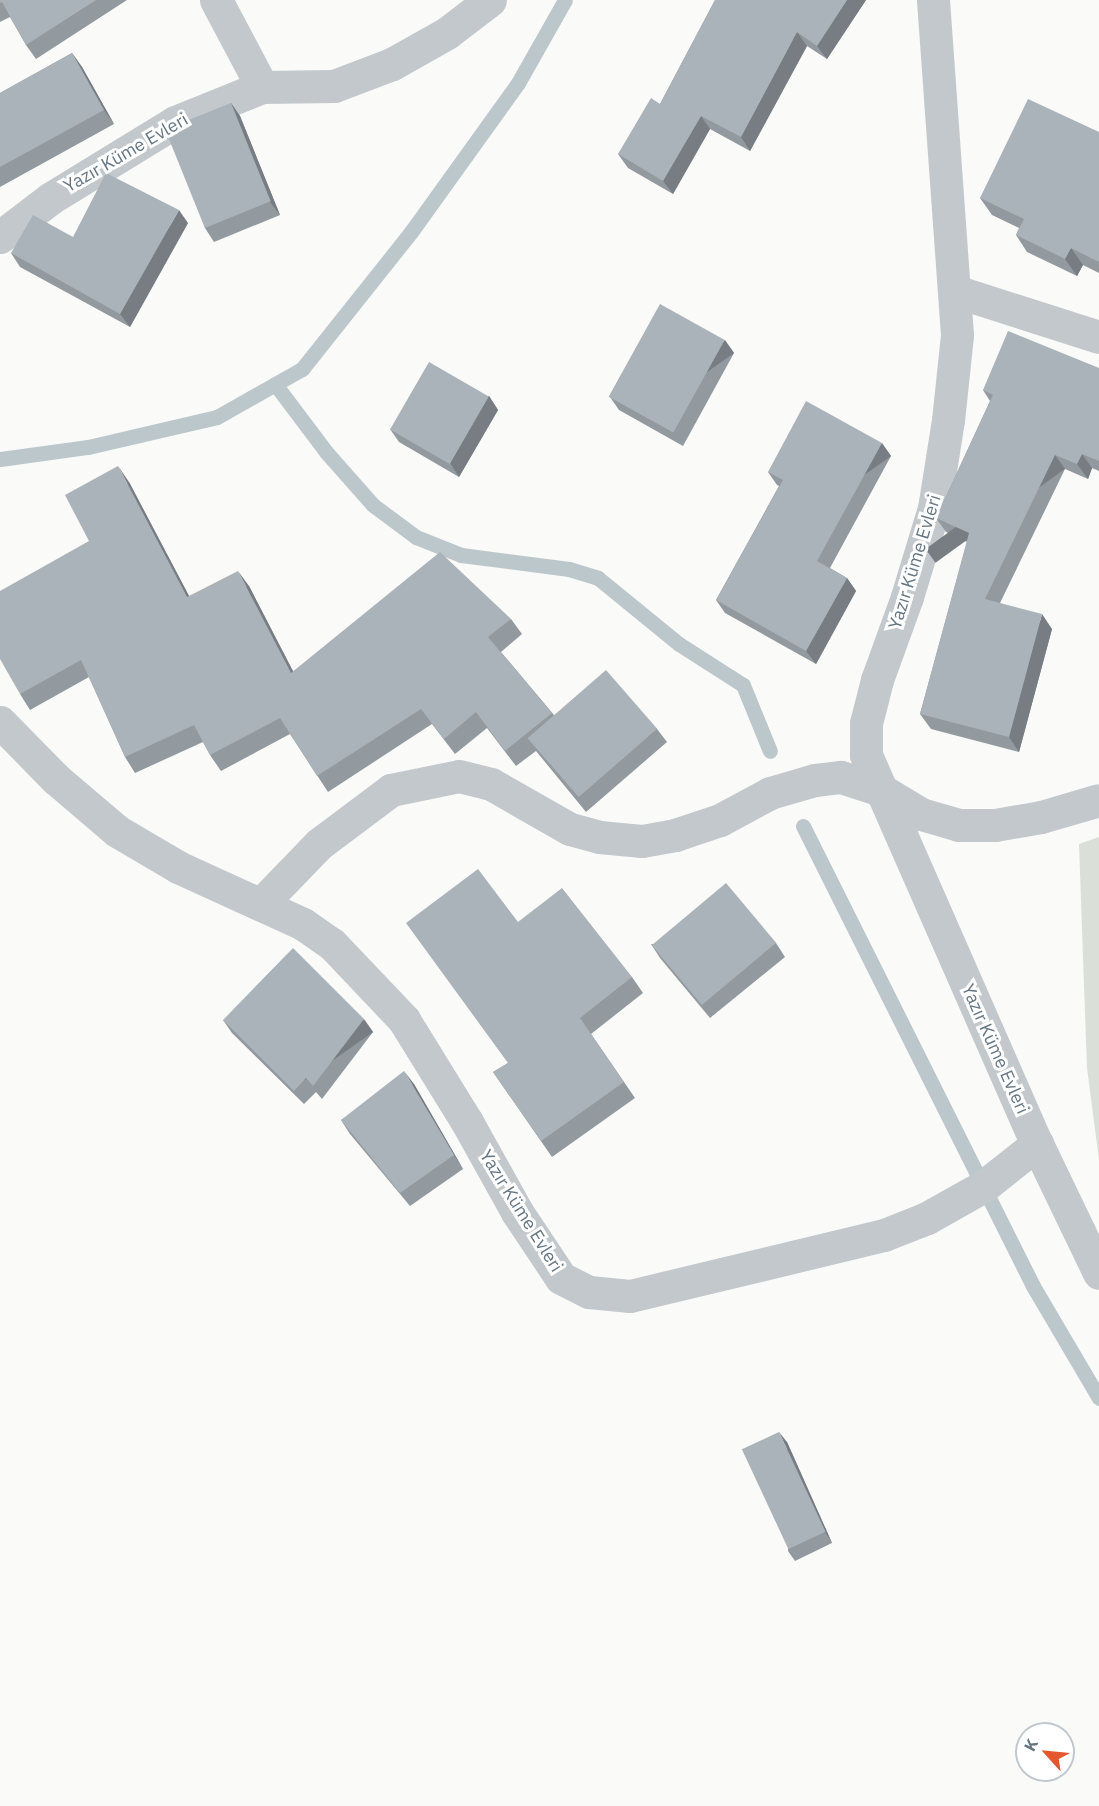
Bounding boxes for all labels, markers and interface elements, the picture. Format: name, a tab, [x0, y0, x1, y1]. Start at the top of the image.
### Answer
street label: Yazır Küme Evleri	[60, 109, 192, 197]
street label: Yazır Küme Evleri	[884, 492, 946, 632]
street label: Yazır Küme Evleri	[957, 981, 1033, 1117]
street label: Yazır Küme Evleri	[475, 1146, 567, 1276]
north arrow	[1015, 1722, 1075, 1782]
text: K	[1019, 1735, 1042, 1754]

